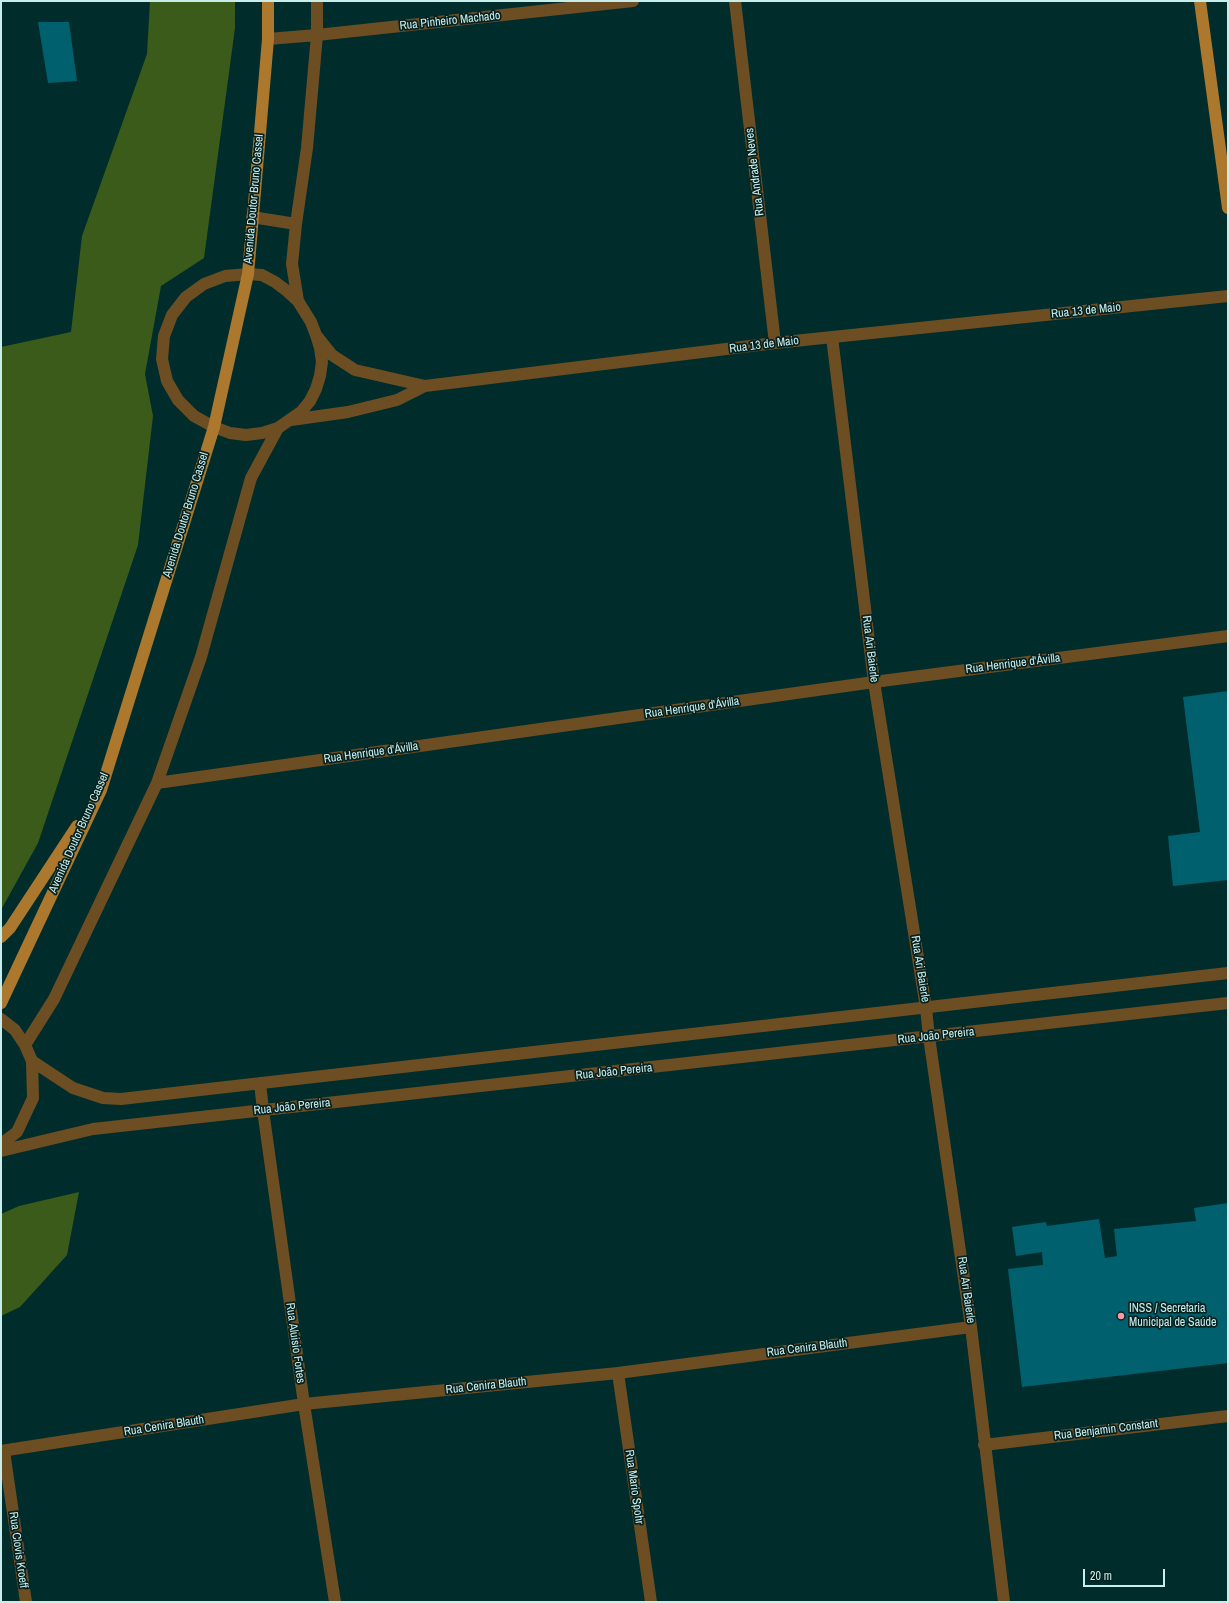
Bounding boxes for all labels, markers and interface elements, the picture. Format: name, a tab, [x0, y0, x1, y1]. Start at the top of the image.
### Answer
street label: Rua Pinheiro Machado	[399, 9, 501, 33]
street label: Rua Andrade Neves	[742, 127, 768, 217]
street label: Avenida Doutor Bruno Cassel	[241, 134, 267, 264]
street label: Rua 13 de Maio	[1050, 300, 1122, 322]
street label: Rua 13 de Maio	[728, 334, 800, 356]
street label: Avenida Doutor Bruno Cassel	[160, 451, 212, 579]
street label: Rua Ari Baierle	[859, 615, 881, 683]
street label: Rua Henrique d'Ávilla	[965, 651, 1061, 677]
street label: Rua Henrique d'Ávilla	[644, 694, 740, 722]
street label: Rua Henrique d'Ávilla	[323, 739, 419, 767]
street label: Avenida Doutor Bruno Cassel	[46, 771, 112, 895]
street label: Rua Ari Baierle	[908, 935, 932, 1003]
street label: Rua João Pereira	[897, 1025, 975, 1047]
street label: Rua João Pereira	[575, 1061, 653, 1083]
street label: Rua João Pereira	[253, 1096, 331, 1118]
street label: Rua Ari Baierle	[954, 1256, 978, 1324]
street label: Rua Aluisio Fortes	[282, 1302, 308, 1384]
place label: INSS / Secretaria Municipal de Saúde	[1129, 1302, 1217, 1330]
marker: INSS / Secretaria Municipal de Saúde	[1116, 1311, 1126, 1321]
street label: Rua Cenira Blauth	[766, 1336, 848, 1360]
street label: Rua Cenira Blauth	[445, 1375, 527, 1397]
street label: Rua Cenira Blauth	[123, 1413, 205, 1439]
street label: Rua Benjamin Constant	[1053, 1416, 1159, 1444]
street label: Rua Mario Spohr	[622, 1449, 646, 1525]
street label: Rua Clovis Kroeff	[6, 1511, 30, 1589]
scale bar	[1085, 1561, 1167, 1587]
text: 20 m	[1090, 1568, 1112, 1584]

